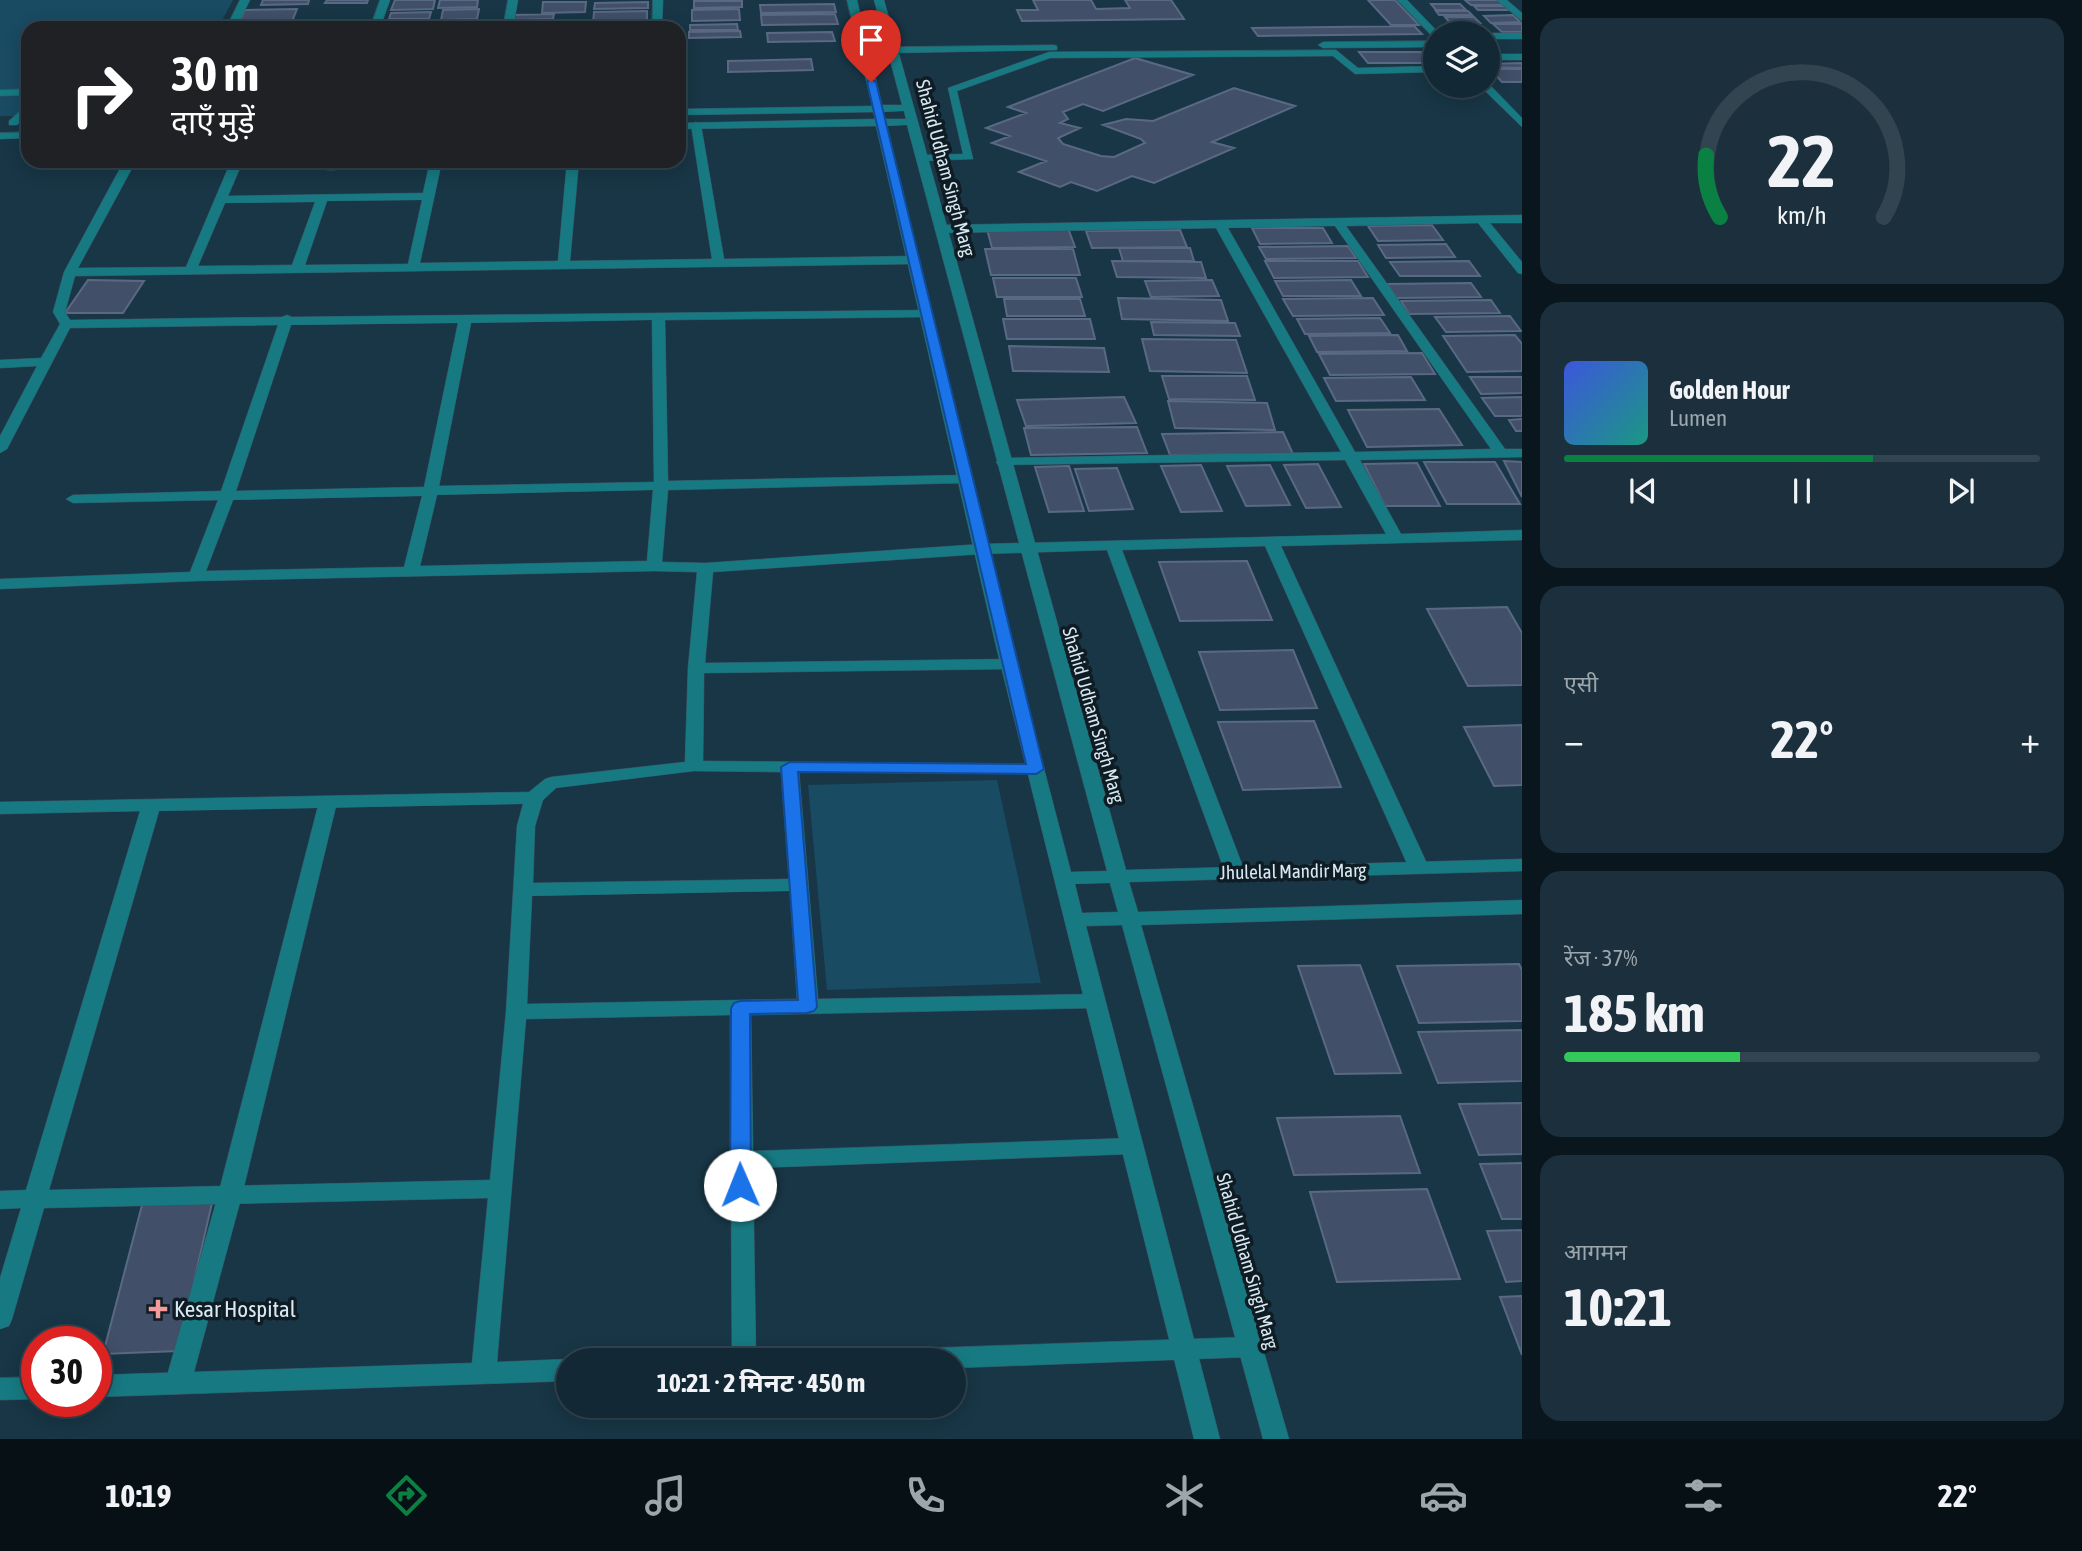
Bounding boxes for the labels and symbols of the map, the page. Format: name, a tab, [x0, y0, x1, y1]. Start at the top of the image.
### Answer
pin	[841, 10, 901, 82]
street label: Shahid Udham Singh Marg	[912, 77, 980, 260]
street label: Shahid Udham Singh Marg	[1058, 624, 1130, 806]
street label: Jhulelal Mandir Marg	[1220, 859, 1367, 883]
position arrow	[703, 1148, 777, 1222]
street label: Shahid Udham Singh Marg	[1212, 1170, 1284, 1352]
place label: Kesar Hospital	[174, 1296, 296, 1322]
marker: Kesar Hospital	[148, 1299, 168, 1319]
speed limit sign: 30	[21, 1326, 112, 1417]

